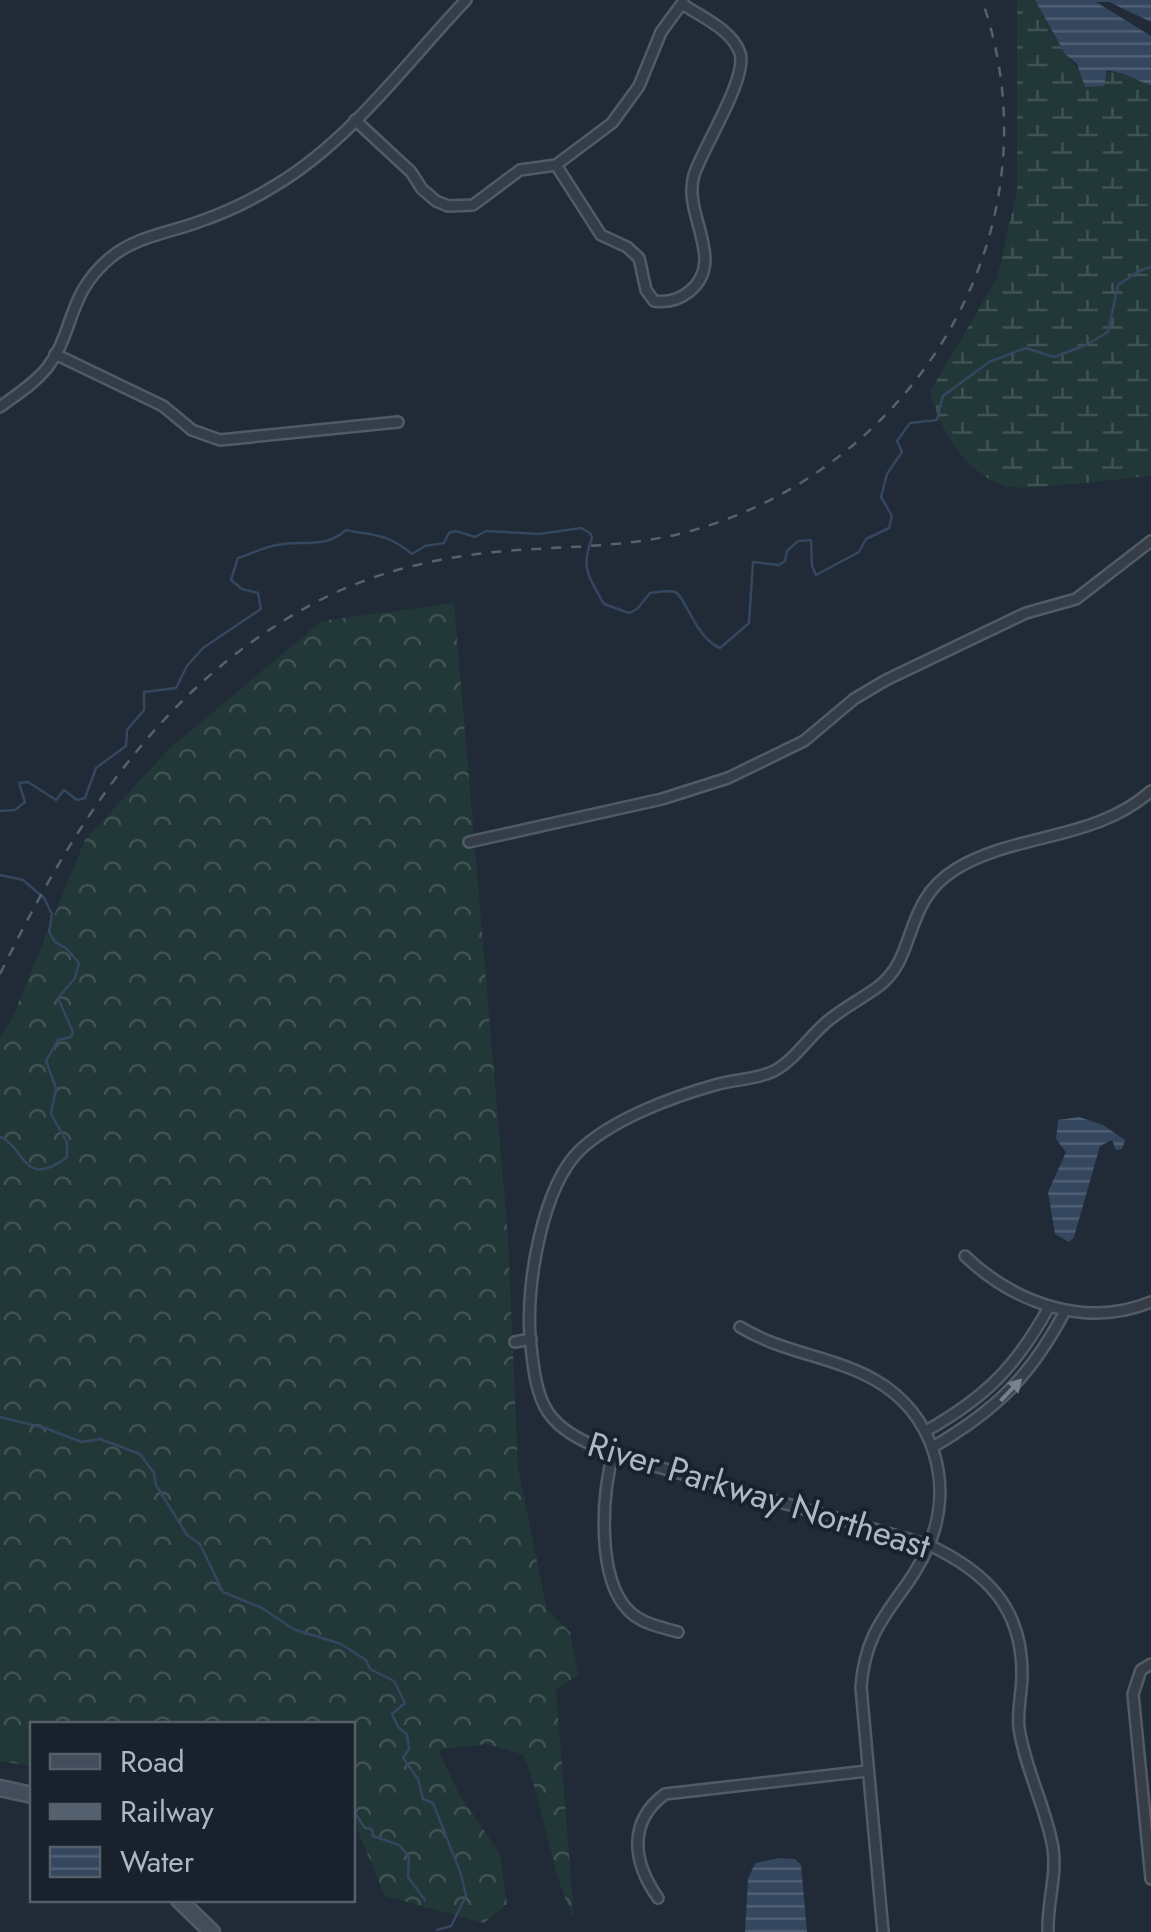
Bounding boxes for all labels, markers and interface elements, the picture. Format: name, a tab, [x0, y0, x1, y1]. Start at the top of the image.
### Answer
one-way arrow	[999, 1379, 1022, 1403]
street label: River Parkway Northeast	[582, 1419, 937, 1571]
legend	[30, 1722, 355, 1902]
text: Road	[120, 1740, 185, 1783]
text: Railway	[120, 1790, 215, 1833]
text: Water	[120, 1840, 195, 1883]

